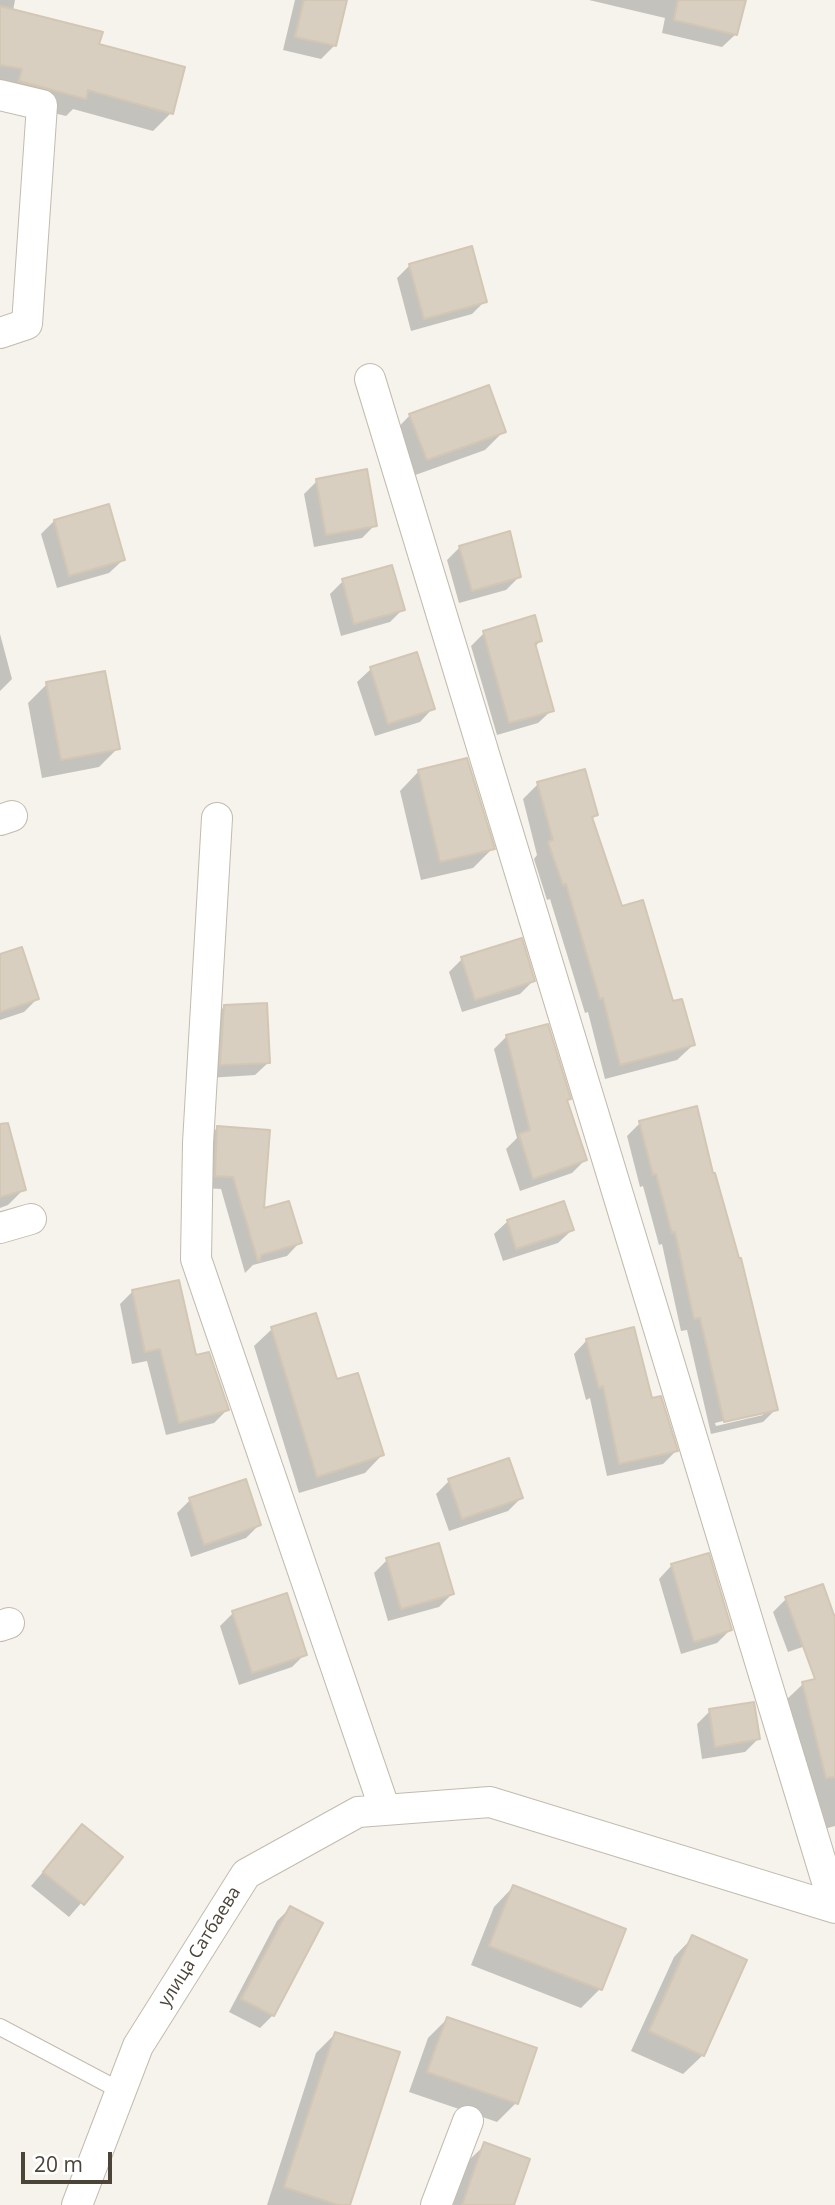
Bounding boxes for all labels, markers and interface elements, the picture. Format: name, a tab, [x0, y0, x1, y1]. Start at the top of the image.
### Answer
street label: улица Сатбаева	[154, 1883, 246, 2011]
scale bar	[24, 2138, 116, 2182]
text: 20 m	[34, 2150, 83, 2178]

